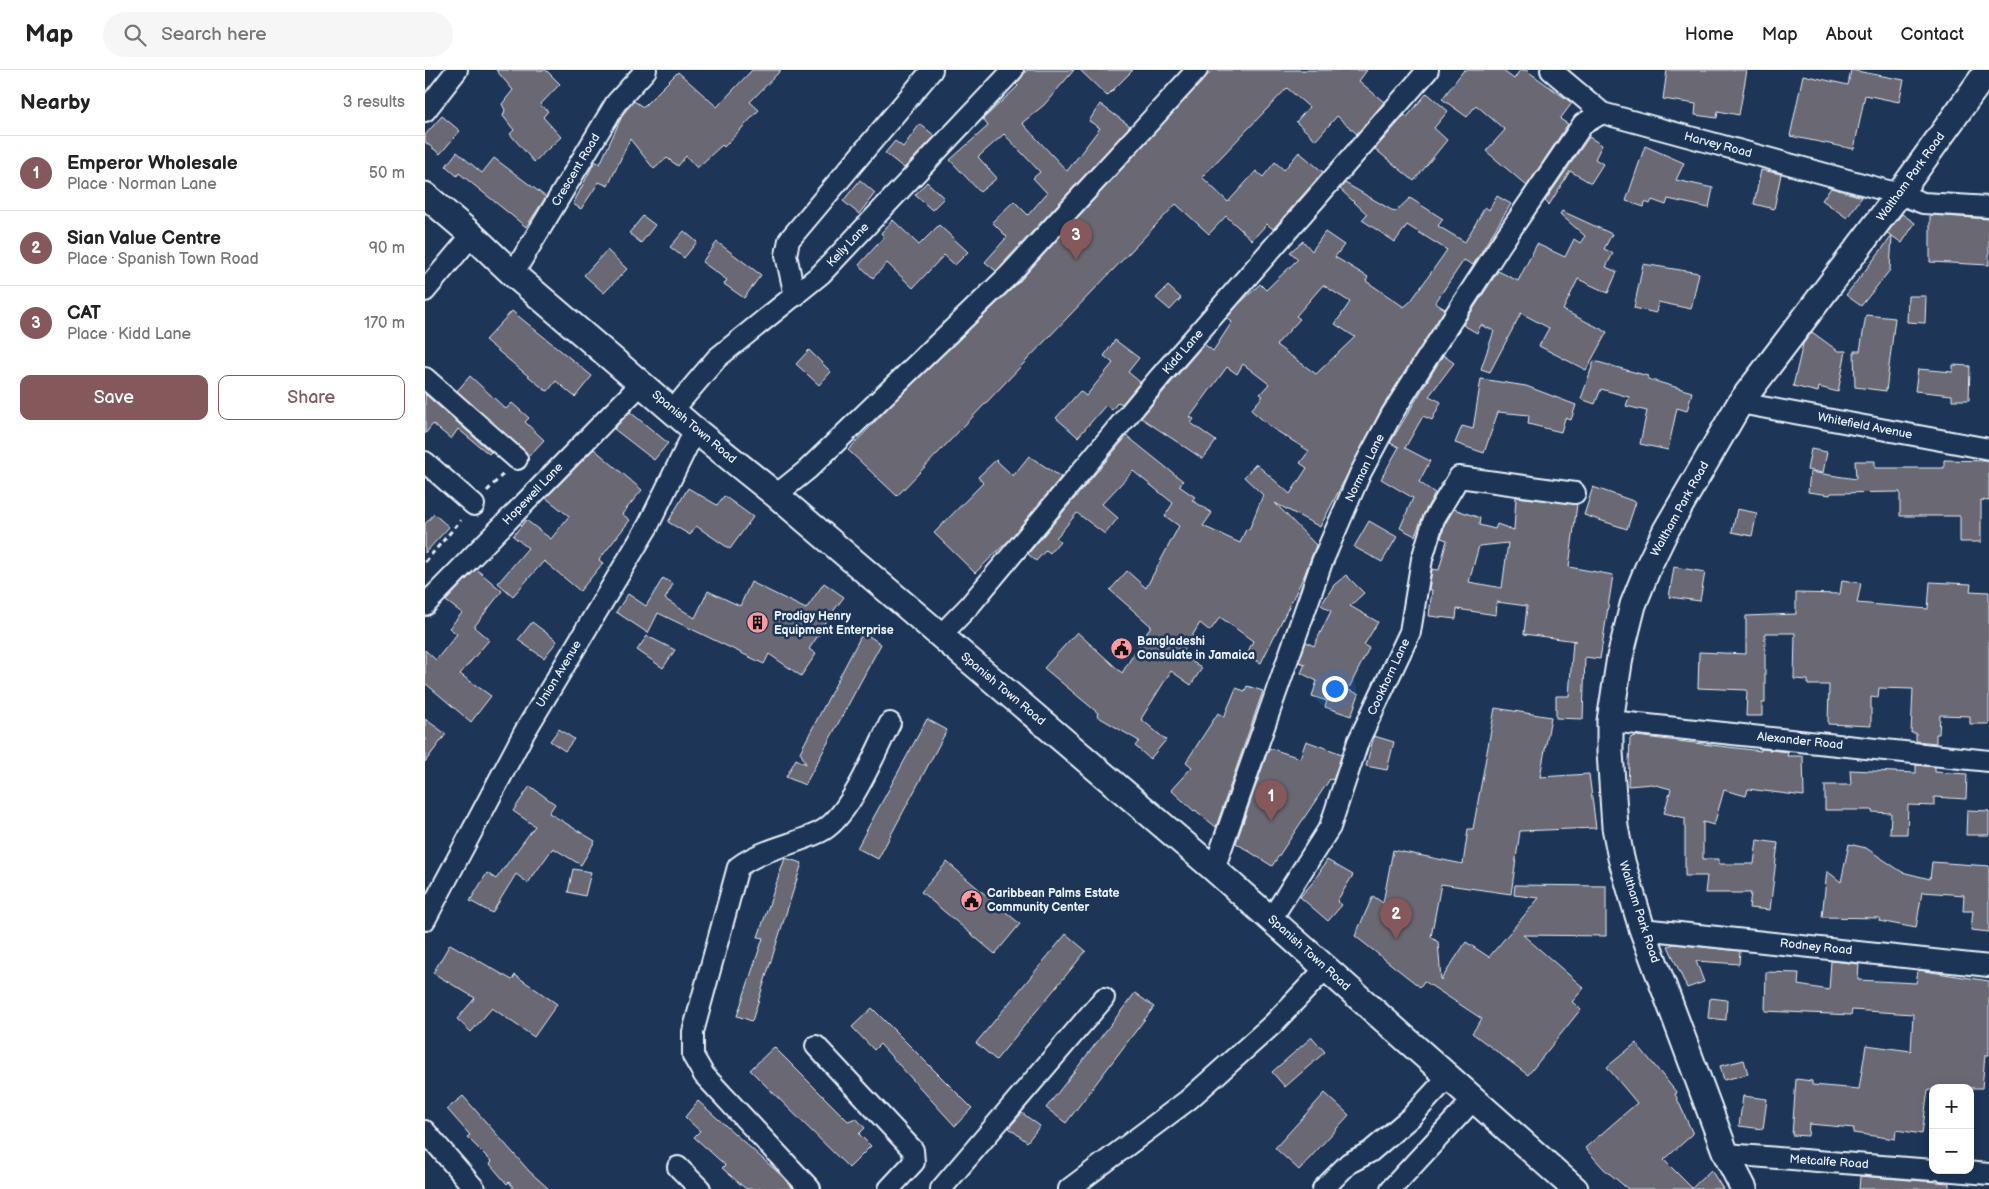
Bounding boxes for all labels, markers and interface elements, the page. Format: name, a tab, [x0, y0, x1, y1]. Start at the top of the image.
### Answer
search box	[103, 12, 453, 57]
text: Map	[25, 20, 73, 49]
icon: search	[121, 21, 149, 49]
text: Search here	[161, 23, 267, 46]
text: Home	[1685, 24, 1734, 45]
text: Map	[1762, 24, 1798, 45]
text: About	[1826, 24, 1873, 45]
text: Contact	[1901, 24, 1964, 45]
text: Nearby	[20, 90, 90, 115]
text: 3 results	[343, 93, 405, 112]
street label: Harvey Road	[1683, 129, 1754, 161]
street label: Waltham Park Road	[1874, 129, 1948, 224]
street label: Crescent Road	[548, 131, 604, 209]
text: Emperor Wholesale	[67, 152, 238, 175]
text: 1	[33, 164, 39, 183]
text: 50 m	[369, 164, 405, 183]
text: Place · Norman Lane	[67, 175, 217, 194]
pin: 3	[1060, 219, 1092, 260]
street label: Kelly Lane	[824, 220, 872, 270]
text: Sian Value Centre	[67, 227, 221, 250]
text: 2	[31, 239, 41, 258]
text: 90 m	[369, 239, 405, 258]
text: Place · Spanish Town Road	[67, 250, 259, 269]
text: CAT	[67, 302, 101, 325]
text: 3	[31, 314, 41, 333]
text: 170 m	[364, 314, 405, 333]
text: Place · Kidd Lane	[67, 325, 191, 344]
street label: Kidd Lane	[1159, 326, 1207, 378]
button: Save	[20, 375, 208, 420]
button: Share	[218, 375, 405, 420]
street label: Spanish Town Road	[649, 387, 739, 467]
street label: Whitefield Avenue	[1816, 409, 1914, 443]
street label: Norman Lane	[1342, 431, 1388, 505]
street label: Waltham Park Road	[1648, 459, 1712, 559]
street label: Hopewell Lane	[500, 460, 566, 528]
place label: Prodigy Henry Equipment Enterprise	[774, 609, 894, 638]
building icon: Prodigy Henry Equipment Enterprise	[746, 611, 770, 635]
place label: Bangladeshi Consulate in Jamaica	[1137, 634, 1255, 663]
public building icon: Bangladeshi Consulate in Jamaica	[1109, 636, 1133, 660]
street label: Cookhorn Lane	[1365, 636, 1413, 718]
street label: Union Avenue	[533, 638, 585, 710]
street label: Spanish Town Road	[958, 649, 1048, 729]
your location	[1322, 676, 1348, 702]
street label: Alexander Road	[1756, 729, 1844, 753]
pin: 1	[1255, 780, 1287, 821]
street label: Waltham Park Road	[1615, 859, 1663, 965]
place label: Caribbean Palms Estate Community Center	[987, 886, 1119, 915]
public building icon: Caribbean Palms Estate Community Center	[959, 888, 983, 912]
pin: 2	[1380, 898, 1412, 939]
street label: Spanish Town Road	[1265, 912, 1353, 994]
street label: Rodney Road	[1779, 936, 1853, 958]
map controls	[1929, 1084, 1974, 1174]
button: +	[1929, 1084, 1974, 1129]
button: −	[1929, 1129, 1974, 1174]
street label: Metcalfe Road	[1789, 1152, 1869, 1172]

